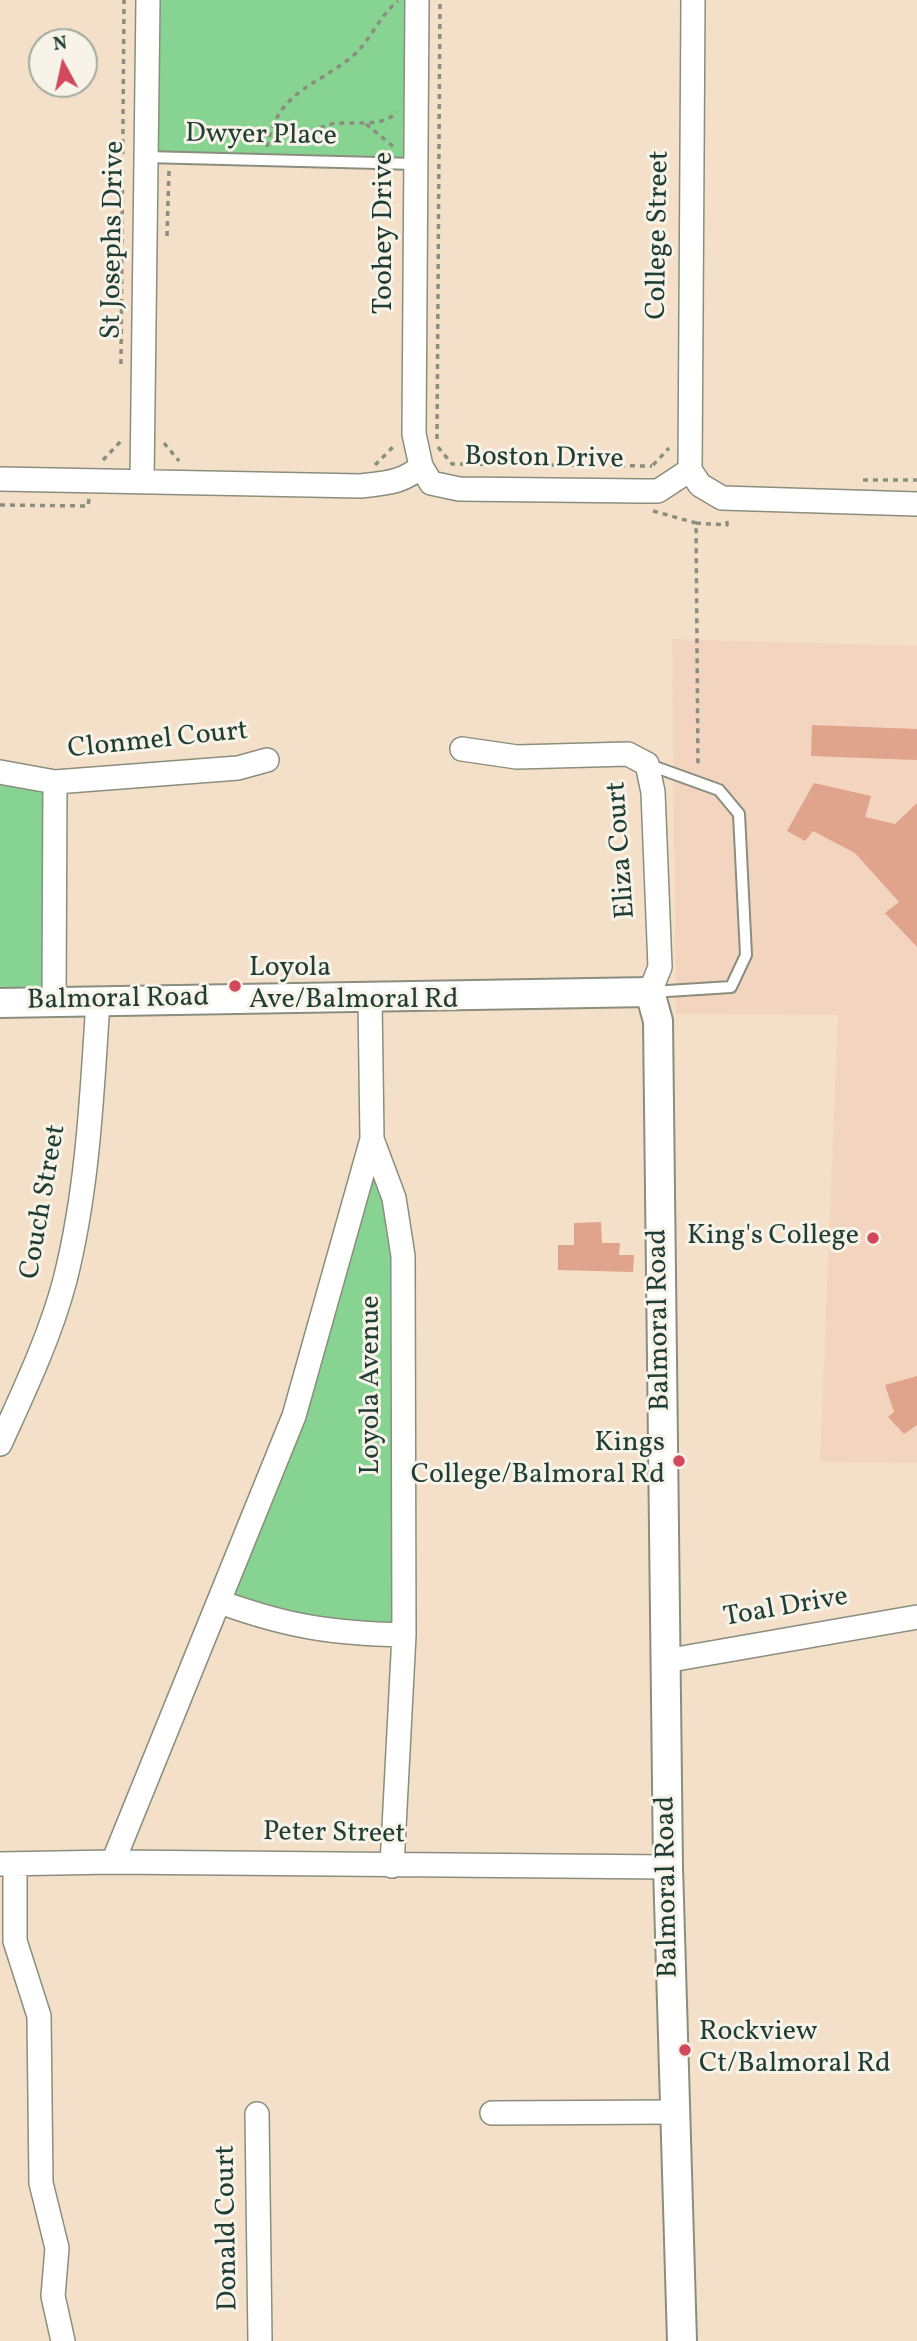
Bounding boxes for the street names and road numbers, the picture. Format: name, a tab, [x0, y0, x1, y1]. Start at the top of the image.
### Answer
street label: Dwyer Place	[185, 119, 337, 155]
street label: St Josephs Drive	[96, 140, 134, 340]
street label: College Street	[642, 150, 678, 320]
street label: Toohey Drive	[369, 152, 403, 314]
street label: Boston Drive	[464, 442, 624, 478]
street label: Clonmel Court	[66, 716, 250, 768]
street label: Eliza Court	[601, 780, 645, 920]
street label: Balmoral Road	[27, 983, 209, 1019]
street label: Couch Street	[15, 1122, 75, 1282]
street label: Balmoral Road	[643, 1229, 679, 1411]
street label: Loyola Avenue	[356, 1295, 390, 1475]
street label: Toal Drive	[721, 1582, 851, 1636]
street label: Balmoral Road	[651, 1796, 687, 1978]
street label: Peter Street	[262, 1817, 406, 1853]
street label: Donald Court	[211, 2145, 247, 2311]

